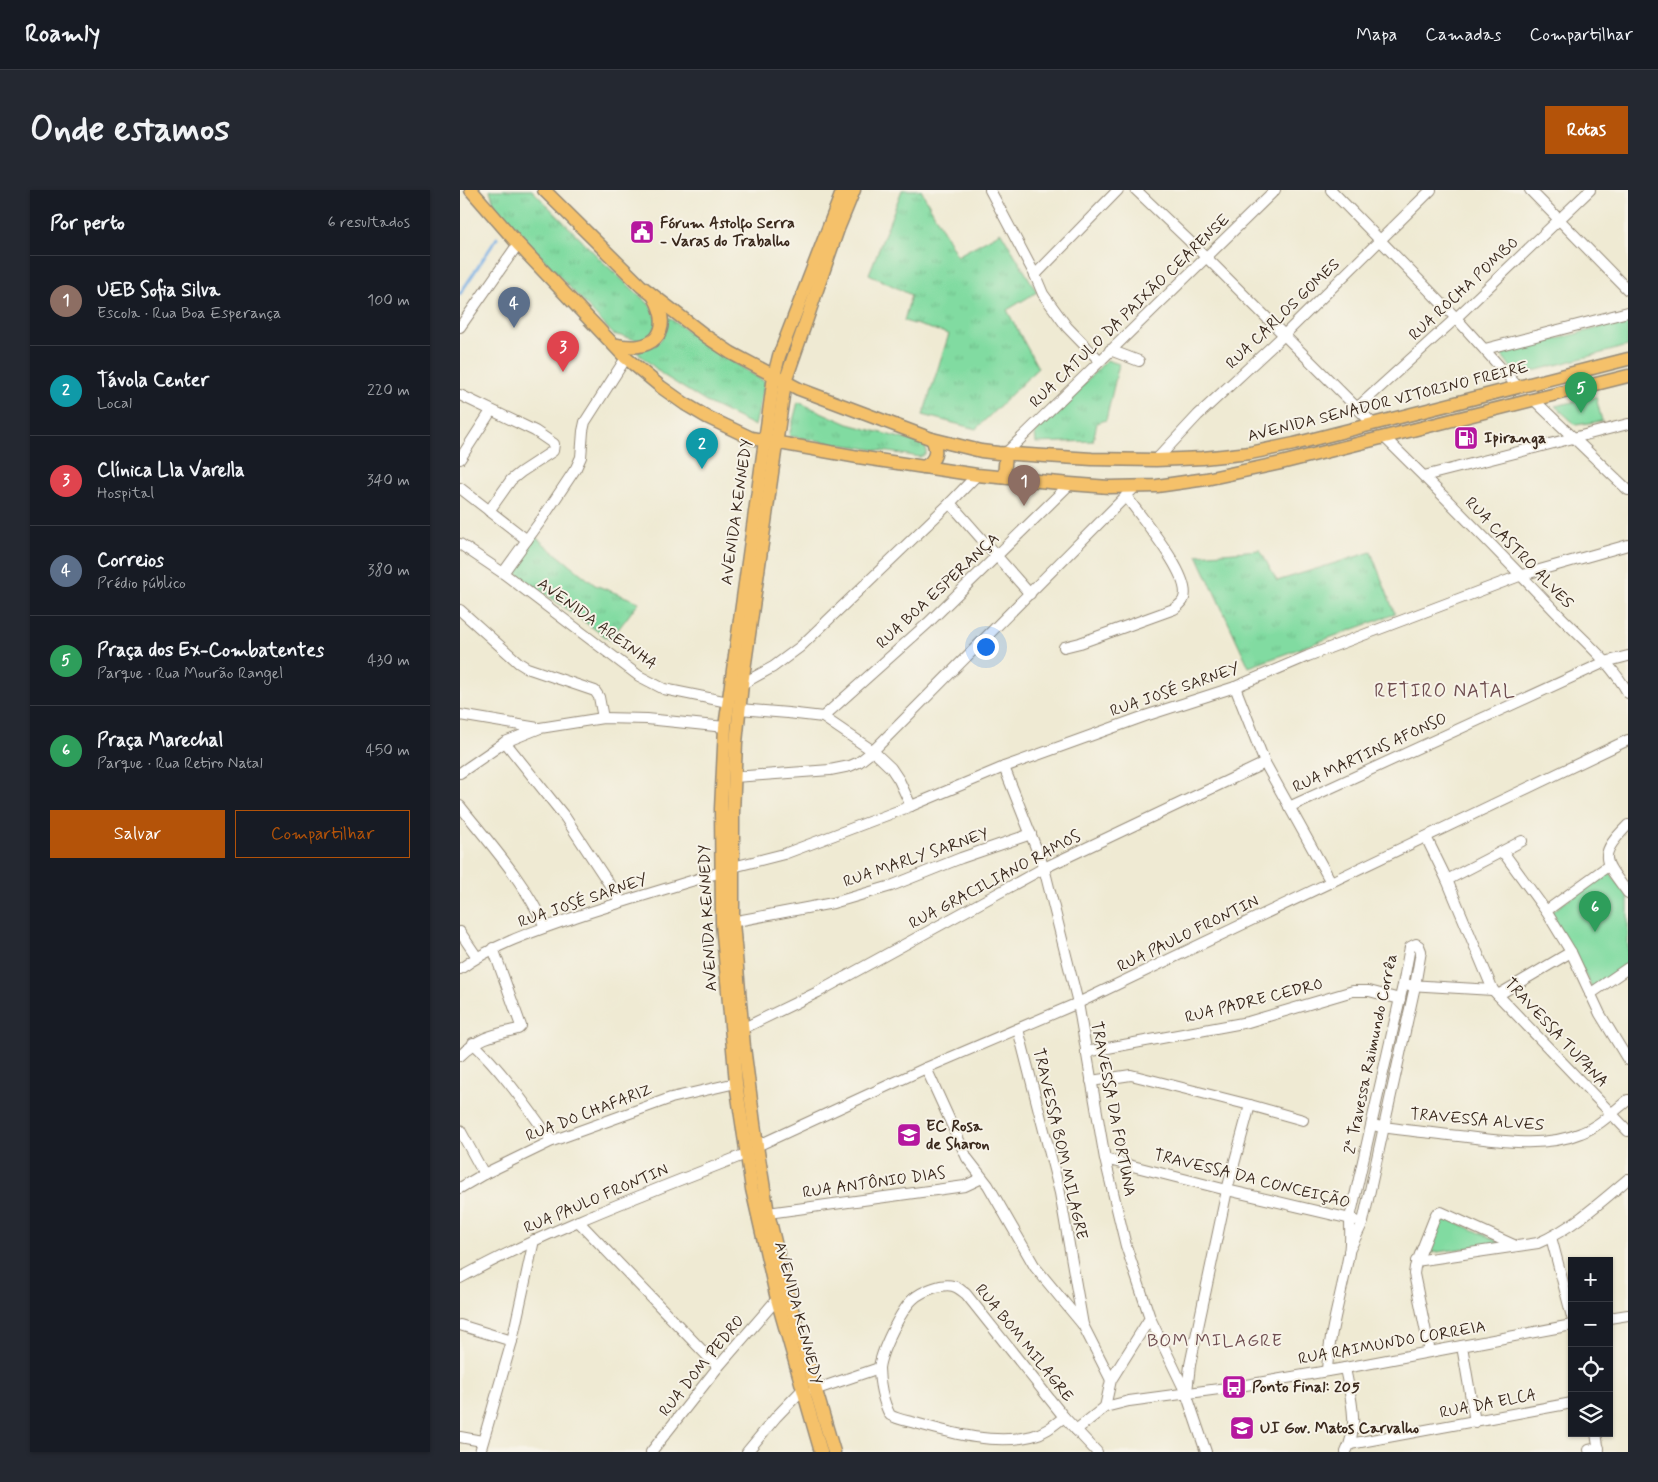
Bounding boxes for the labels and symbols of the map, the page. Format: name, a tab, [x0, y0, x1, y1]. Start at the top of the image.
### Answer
street label: RUA CATULO DA PAIXÃO CEARENSE	[1025, 209, 1235, 413]
place label: Fórum Astolfo Serra - Varas do Trabalho	[660, 213, 795, 252]
public building icon: Fórum Astolfo Serra - Varas do Trabalho	[629, 219, 655, 245]
street label: RUA ROCHA POMBO	[1404, 232, 1524, 346]
street label: RUA CARLOS GOMES	[1222, 254, 1345, 374]
pin: 4	[498, 287, 530, 328]
pin: 3	[547, 331, 579, 372]
street label: AVENIDA SENADOR VITORINO FREIRE	[1245, 357, 1531, 447]
pin: 5	[1565, 372, 1597, 413]
fuel station icon: Ipiranga	[1453, 425, 1479, 451]
pin: 2	[686, 428, 718, 469]
place label: Ipiranga	[1484, 428, 1546, 450]
street label: AVENIDA KENNEDY	[716, 438, 758, 586]
pin: 1	[1008, 465, 1040, 506]
street label: RUA CASTRO ALVES	[1460, 493, 1578, 613]
street label: RUA BOA ESPERANÇA	[872, 528, 1004, 654]
street label: AVENIDA AREINHA	[533, 573, 661, 675]
your location	[973, 634, 999, 660]
street label: RUA JOSÉ SARNEY	[1107, 658, 1243, 722]
district label: RETIRO NATAL	[1374, 679, 1516, 704]
street label: RUA MARTINS AFONSO	[1289, 708, 1451, 798]
street label: RUA MARLY SARNEY	[841, 823, 992, 893]
street label: RUA GRACILIANO RAMOS	[905, 826, 1085, 934]
street label: AVENIDA KENNEDY	[694, 844, 722, 992]
street label: RUA JOSÉ SARNEY	[515, 869, 651, 933]
street label: RUA PAULO FRONTIN	[1114, 891, 1262, 977]
pin: 6	[1579, 891, 1611, 932]
street label: 2ª Travessa Raimundo Corrêa	[1339, 952, 1403, 1156]
street label: TRAVESSA TUPANA	[1499, 973, 1613, 1093]
street label: RUA PADRE CEDRO	[1183, 974, 1325, 1028]
street label: TRAVESSA DA FORTUNA	[1086, 1020, 1140, 1198]
street label: TRAVESSA BOM MILAGRE	[1028, 1046, 1092, 1242]
street label: RUA DO CHAFARIZ	[523, 1079, 655, 1147]
street label: TRAVESSA ALVES	[1409, 1104, 1545, 1136]
place label: EC Rosa de Sharon	[926, 1116, 990, 1155]
school or university icon: EC Rosa de Sharon	[896, 1122, 922, 1148]
street label: TRAVESSA DA CONCEIÇÃO	[1152, 1144, 1352, 1214]
street label: RUA PAULO FRONTIN	[521, 1159, 671, 1239]
street label: RUA ANTÔNIO DIAS	[801, 1163, 947, 1203]
street label: AVENIDA KENNEDY	[769, 1239, 827, 1387]
street label: RUA BOM MILAGRE	[970, 1280, 1078, 1406]
street label: RUA DOM PEDRO	[655, 1311, 749, 1421]
street label: RUA RAIMUNDO CORREIA	[1297, 1316, 1487, 1370]
district label: BOM MILAGRE	[1147, 1329, 1283, 1353]
bus stop icon: Ponto Final: 205	[1221, 1374, 1247, 1400]
place label: Ponto Final: 205	[1252, 1377, 1360, 1398]
street label: RUA DA ELCA	[1438, 1384, 1538, 1424]
school or university icon: UI Gov. Matos Carvalho	[1229, 1415, 1255, 1441]
place label: UI Gov. Matos Carvalho	[1260, 1418, 1419, 1439]

